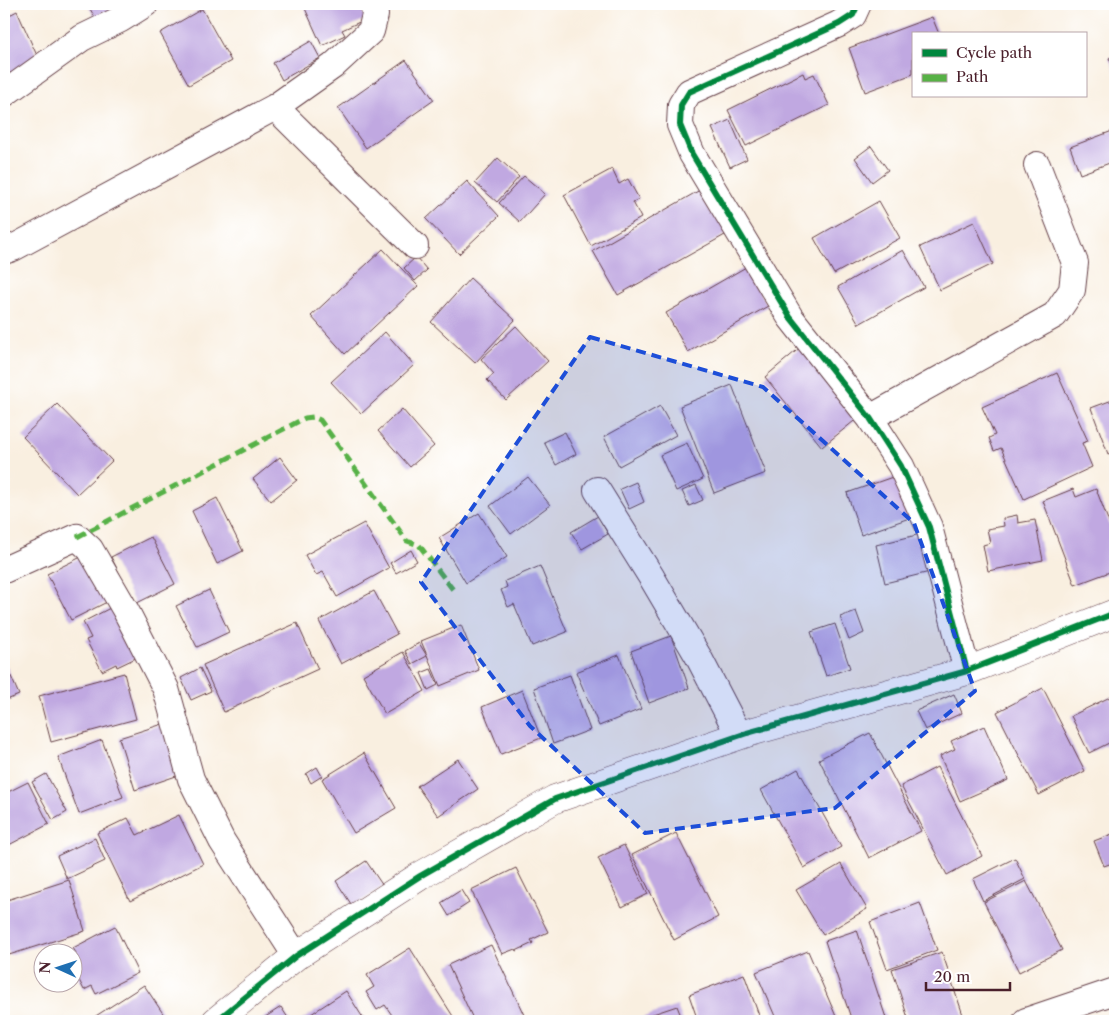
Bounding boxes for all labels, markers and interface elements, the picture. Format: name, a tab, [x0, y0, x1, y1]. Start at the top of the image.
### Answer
legend	[912, 32, 1086, 98]
text: Cycle path	[956, 43, 1033, 62]
text: Path	[956, 67, 989, 86]
north arrow	[32, 942, 82, 992]
scale bar	[926, 960, 1010, 992]
text: N	[36, 961, 54, 974]
text: 20 m	[934, 967, 970, 986]

